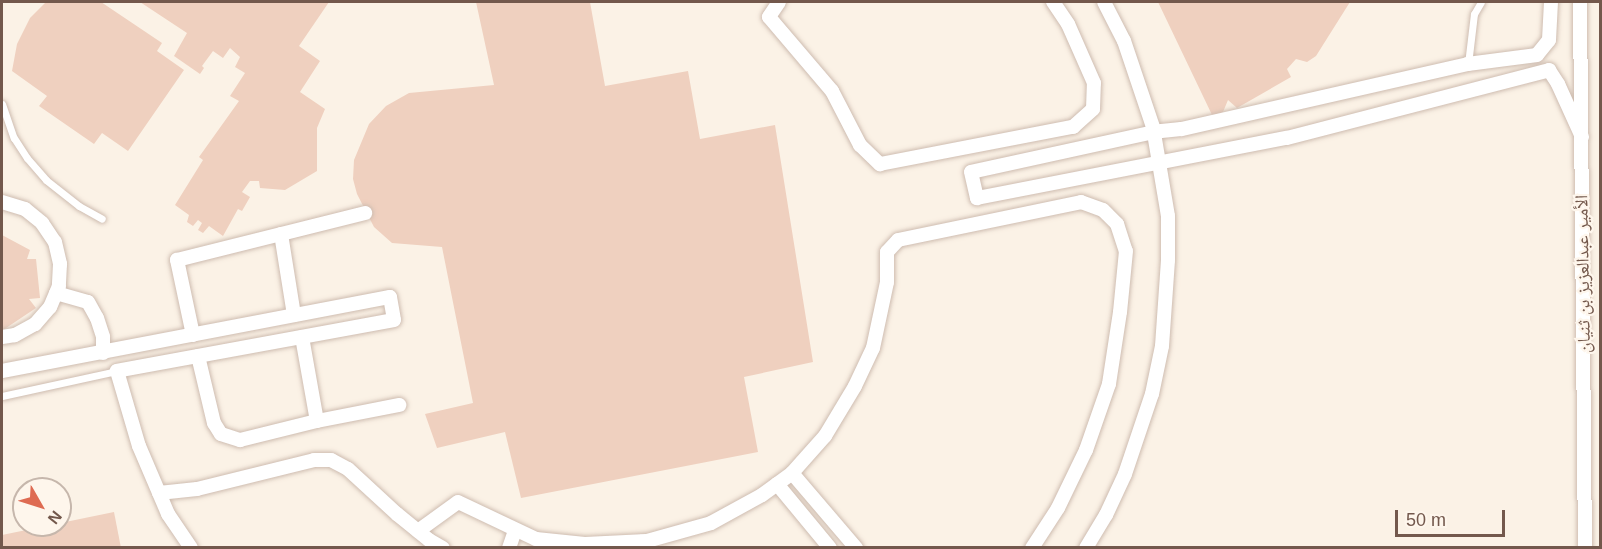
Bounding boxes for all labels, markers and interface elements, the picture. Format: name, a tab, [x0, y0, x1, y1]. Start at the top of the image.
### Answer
street label: الأمير عبدالعزيز بن ثنيان	[1571, 195, 1595, 353]
north arrow	[12, 477, 72, 537]
scale bar	[1398, 498, 1508, 536]
text: N	[45, 508, 65, 527]
text: 50 m	[1406, 510, 1446, 530]

